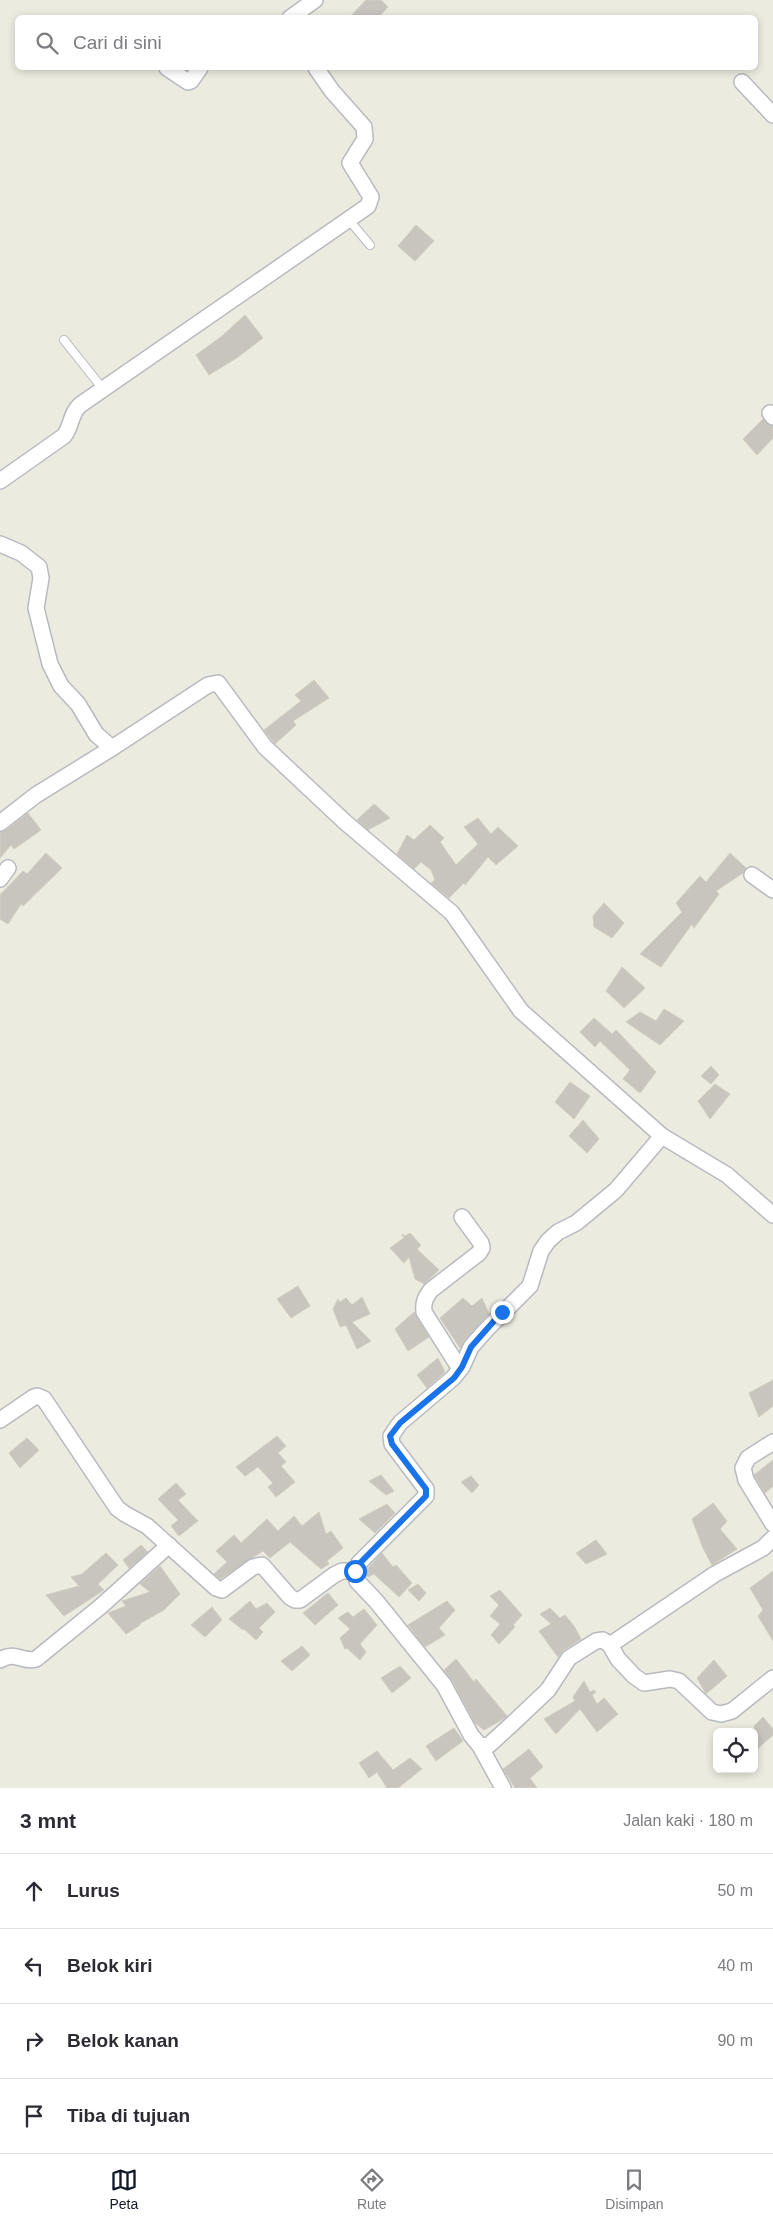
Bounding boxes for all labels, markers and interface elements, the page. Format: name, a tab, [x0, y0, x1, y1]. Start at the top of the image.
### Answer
search box	[15, 15, 758, 70]
icon: search	[33, 29, 61, 57]
text: Cari di sini	[73, 32, 162, 53]
route end	[491, 1301, 514, 1324]
route start	[344, 1560, 367, 1583]
map controls	[713, 1728, 758, 1773]
button: locate	[713, 1728, 758, 1773]
text: 3 mnt	[20, 1809, 76, 1832]
text: Jalan kaki · 180 m	[623, 1812, 753, 1829]
icon: ahead	[20, 1877, 48, 1905]
text: Lurus	[67, 1880, 120, 1901]
text: 50 m	[717, 1882, 753, 1899]
icon: left	[20, 1952, 48, 1980]
text: Belok kiri	[67, 1955, 153, 1976]
text: 40 m	[717, 1957, 753, 1974]
icon: right	[20, 2027, 48, 2055]
text: Belok kanan	[67, 2030, 179, 2051]
text: 90 m	[717, 2032, 753, 2049]
icon: arrive	[20, 2102, 48, 2130]
text: Tiba di tujuan	[67, 2105, 190, 2126]
tab: Peta	[109, 2166, 138, 2212]
tab: Rute	[357, 2166, 387, 2212]
tab: Disimpan	[605, 2166, 664, 2212]

